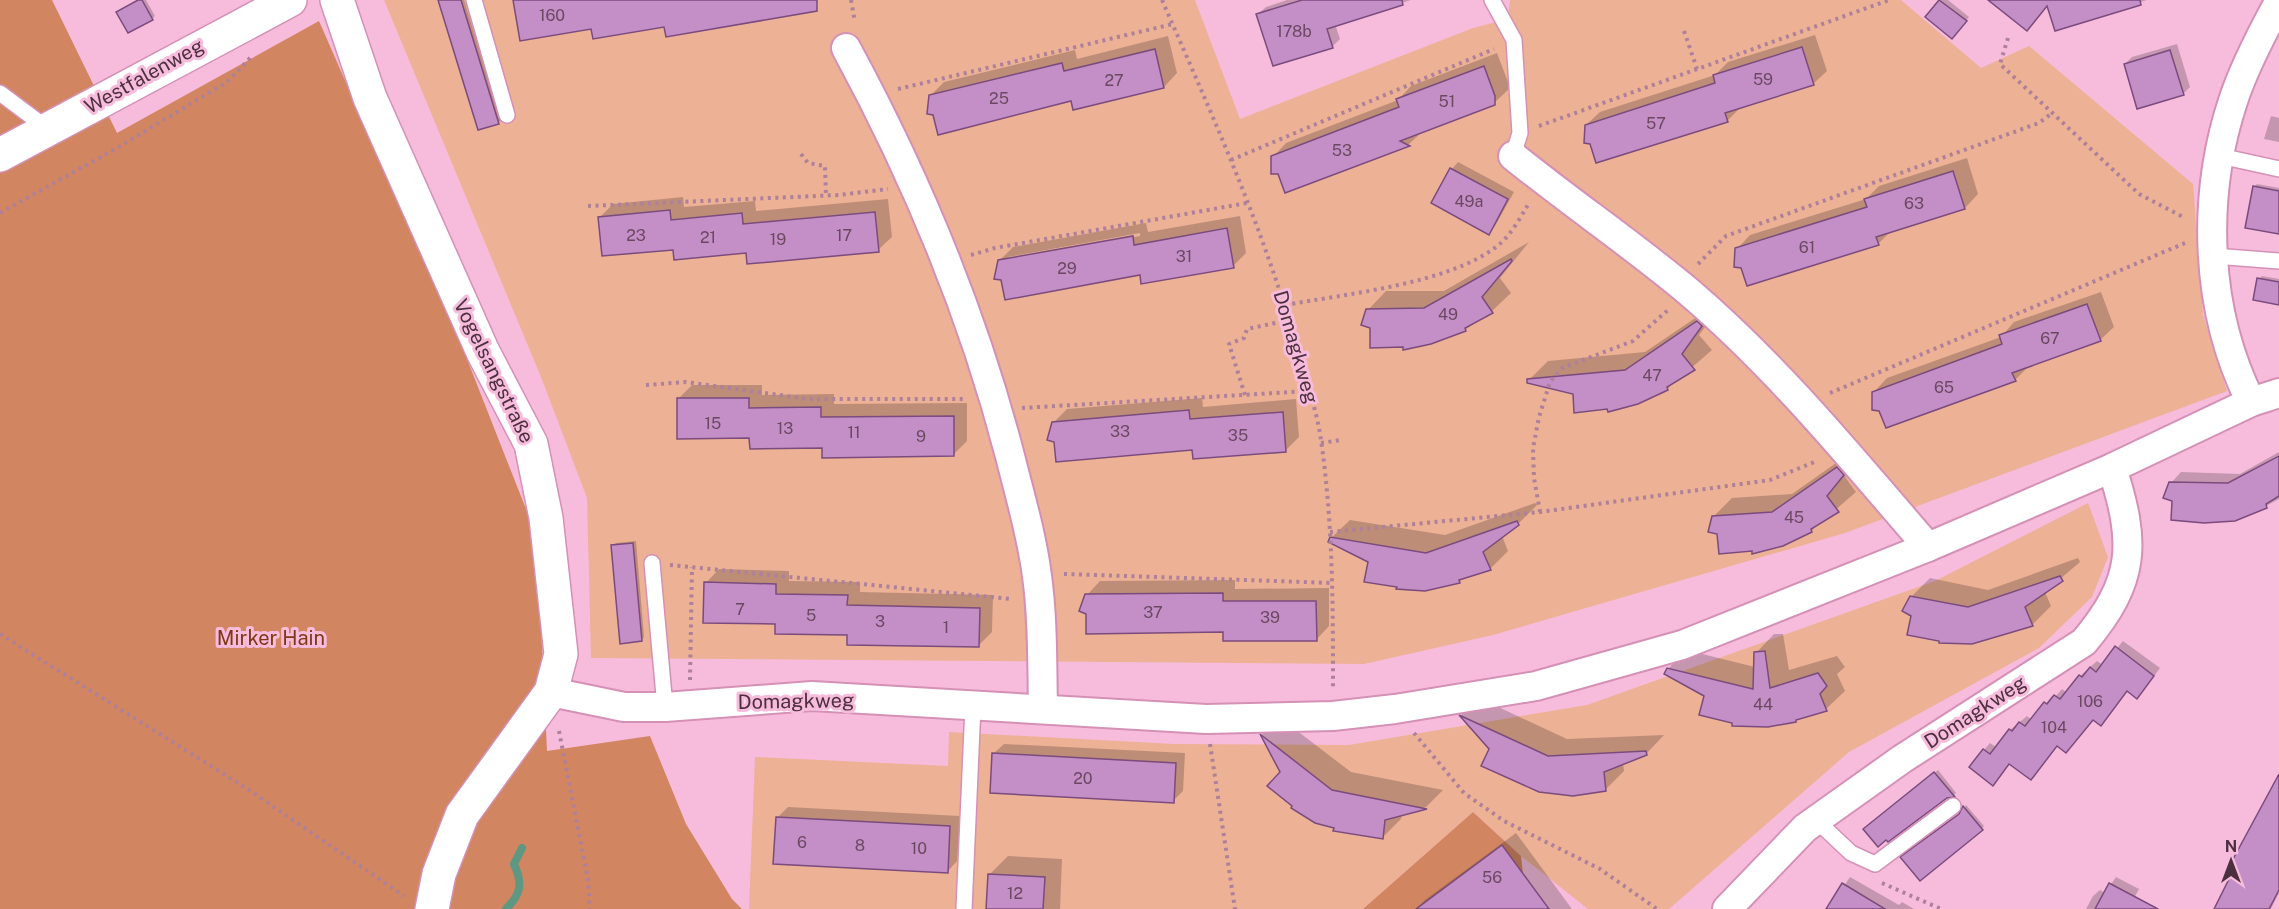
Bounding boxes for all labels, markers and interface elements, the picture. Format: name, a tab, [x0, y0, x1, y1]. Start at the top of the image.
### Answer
house number: 160	[539, 6, 565, 25]
house number: 178b	[1276, 22, 1312, 41]
street label: Westfalenweg	[80, 33, 208, 119]
house number: 59	[1753, 70, 1773, 89]
house number: 27	[1104, 71, 1124, 90]
house number: 25	[989, 89, 1009, 108]
house number: 51	[1439, 92, 1455, 111]
house number: 57	[1646, 114, 1666, 133]
house number: 53	[1332, 141, 1352, 160]
house number: 49a	[1455, 192, 1483, 211]
house number: 63	[1904, 194, 1924, 213]
house number: 23	[626, 226, 646, 245]
house number: 17	[836, 226, 852, 245]
house number: 21	[700, 228, 716, 247]
house number: 19	[770, 230, 786, 249]
house number: 61	[1799, 238, 1815, 257]
house number: 31	[1176, 247, 1192, 266]
house number: 29	[1057, 259, 1077, 278]
street label: Domagkweg	[1268, 288, 1324, 406]
street label: Vogelsangstraße	[449, 295, 539, 447]
house number: 49	[1438, 305, 1458, 324]
house number: 67	[2040, 329, 2060, 348]
house number: 47	[1642, 366, 1662, 385]
house number: 65	[1934, 378, 1954, 397]
house number: 15	[705, 414, 721, 433]
house number: 13	[777, 419, 793, 438]
house number: 33	[1110, 422, 1130, 441]
house number: 11	[847, 423, 861, 442]
house number: 35	[1228, 426, 1248, 445]
house number: 9	[916, 427, 926, 446]
house number: 45	[1784, 508, 1804, 527]
house number: 7	[735, 600, 745, 619]
house number: 37	[1143, 603, 1163, 622]
house number: 5	[806, 606, 816, 625]
house number: 39	[1260, 608, 1280, 627]
house number: 3	[875, 612, 885, 631]
house number: 1	[943, 618, 949, 637]
park label: Mirker Hain	[217, 626, 325, 650]
street label: Domagkweg	[1920, 670, 2030, 754]
street label: Domagkweg	[738, 688, 854, 714]
house number: 106	[2077, 692, 2103, 711]
house number: 44	[1753, 695, 1773, 714]
house number: 104	[2041, 718, 2067, 737]
house number: 20	[1073, 769, 1093, 788]
north arrow	[2201, 831, 2261, 891]
house number: 6	[797, 833, 807, 852]
house number: 8	[855, 836, 865, 855]
text: N	[2225, 837, 2237, 856]
house number: 10	[911, 839, 927, 858]
house number: 56	[1482, 868, 1502, 887]
house number: 12	[1007, 884, 1023, 903]

